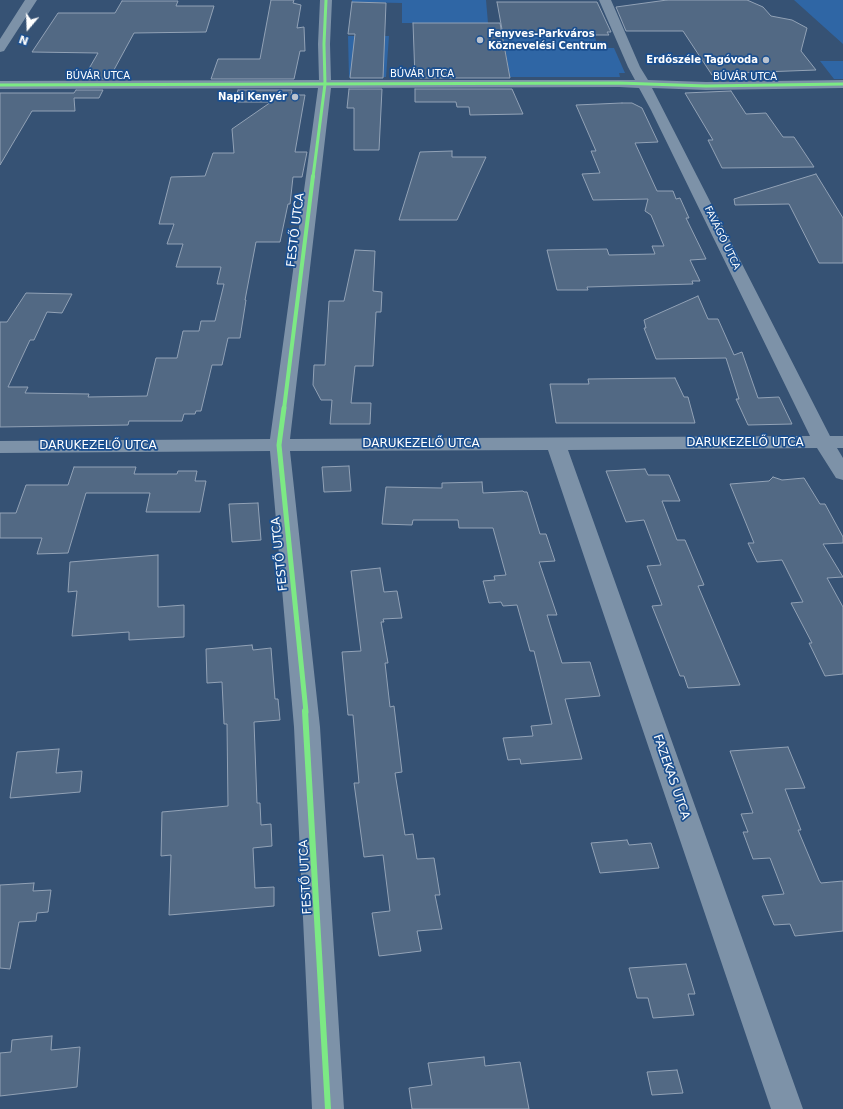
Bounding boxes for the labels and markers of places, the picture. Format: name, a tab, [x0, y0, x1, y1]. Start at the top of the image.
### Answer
place label: Fenyves-Parkváros Köznevelési Centrum	[488, 28, 607, 52]
marker: Fenyves-Parkváros Köznevelési Centrum	[475, 35, 485, 45]
place label: Erdőszéle Tagóvoda	[646, 54, 758, 66]
marker: Erdőszéle Tagóvoda	[761, 55, 771, 65]
place label: Napi Kenyér	[218, 91, 287, 103]
marker: Napi Kenyér	[290, 92, 300, 102]

